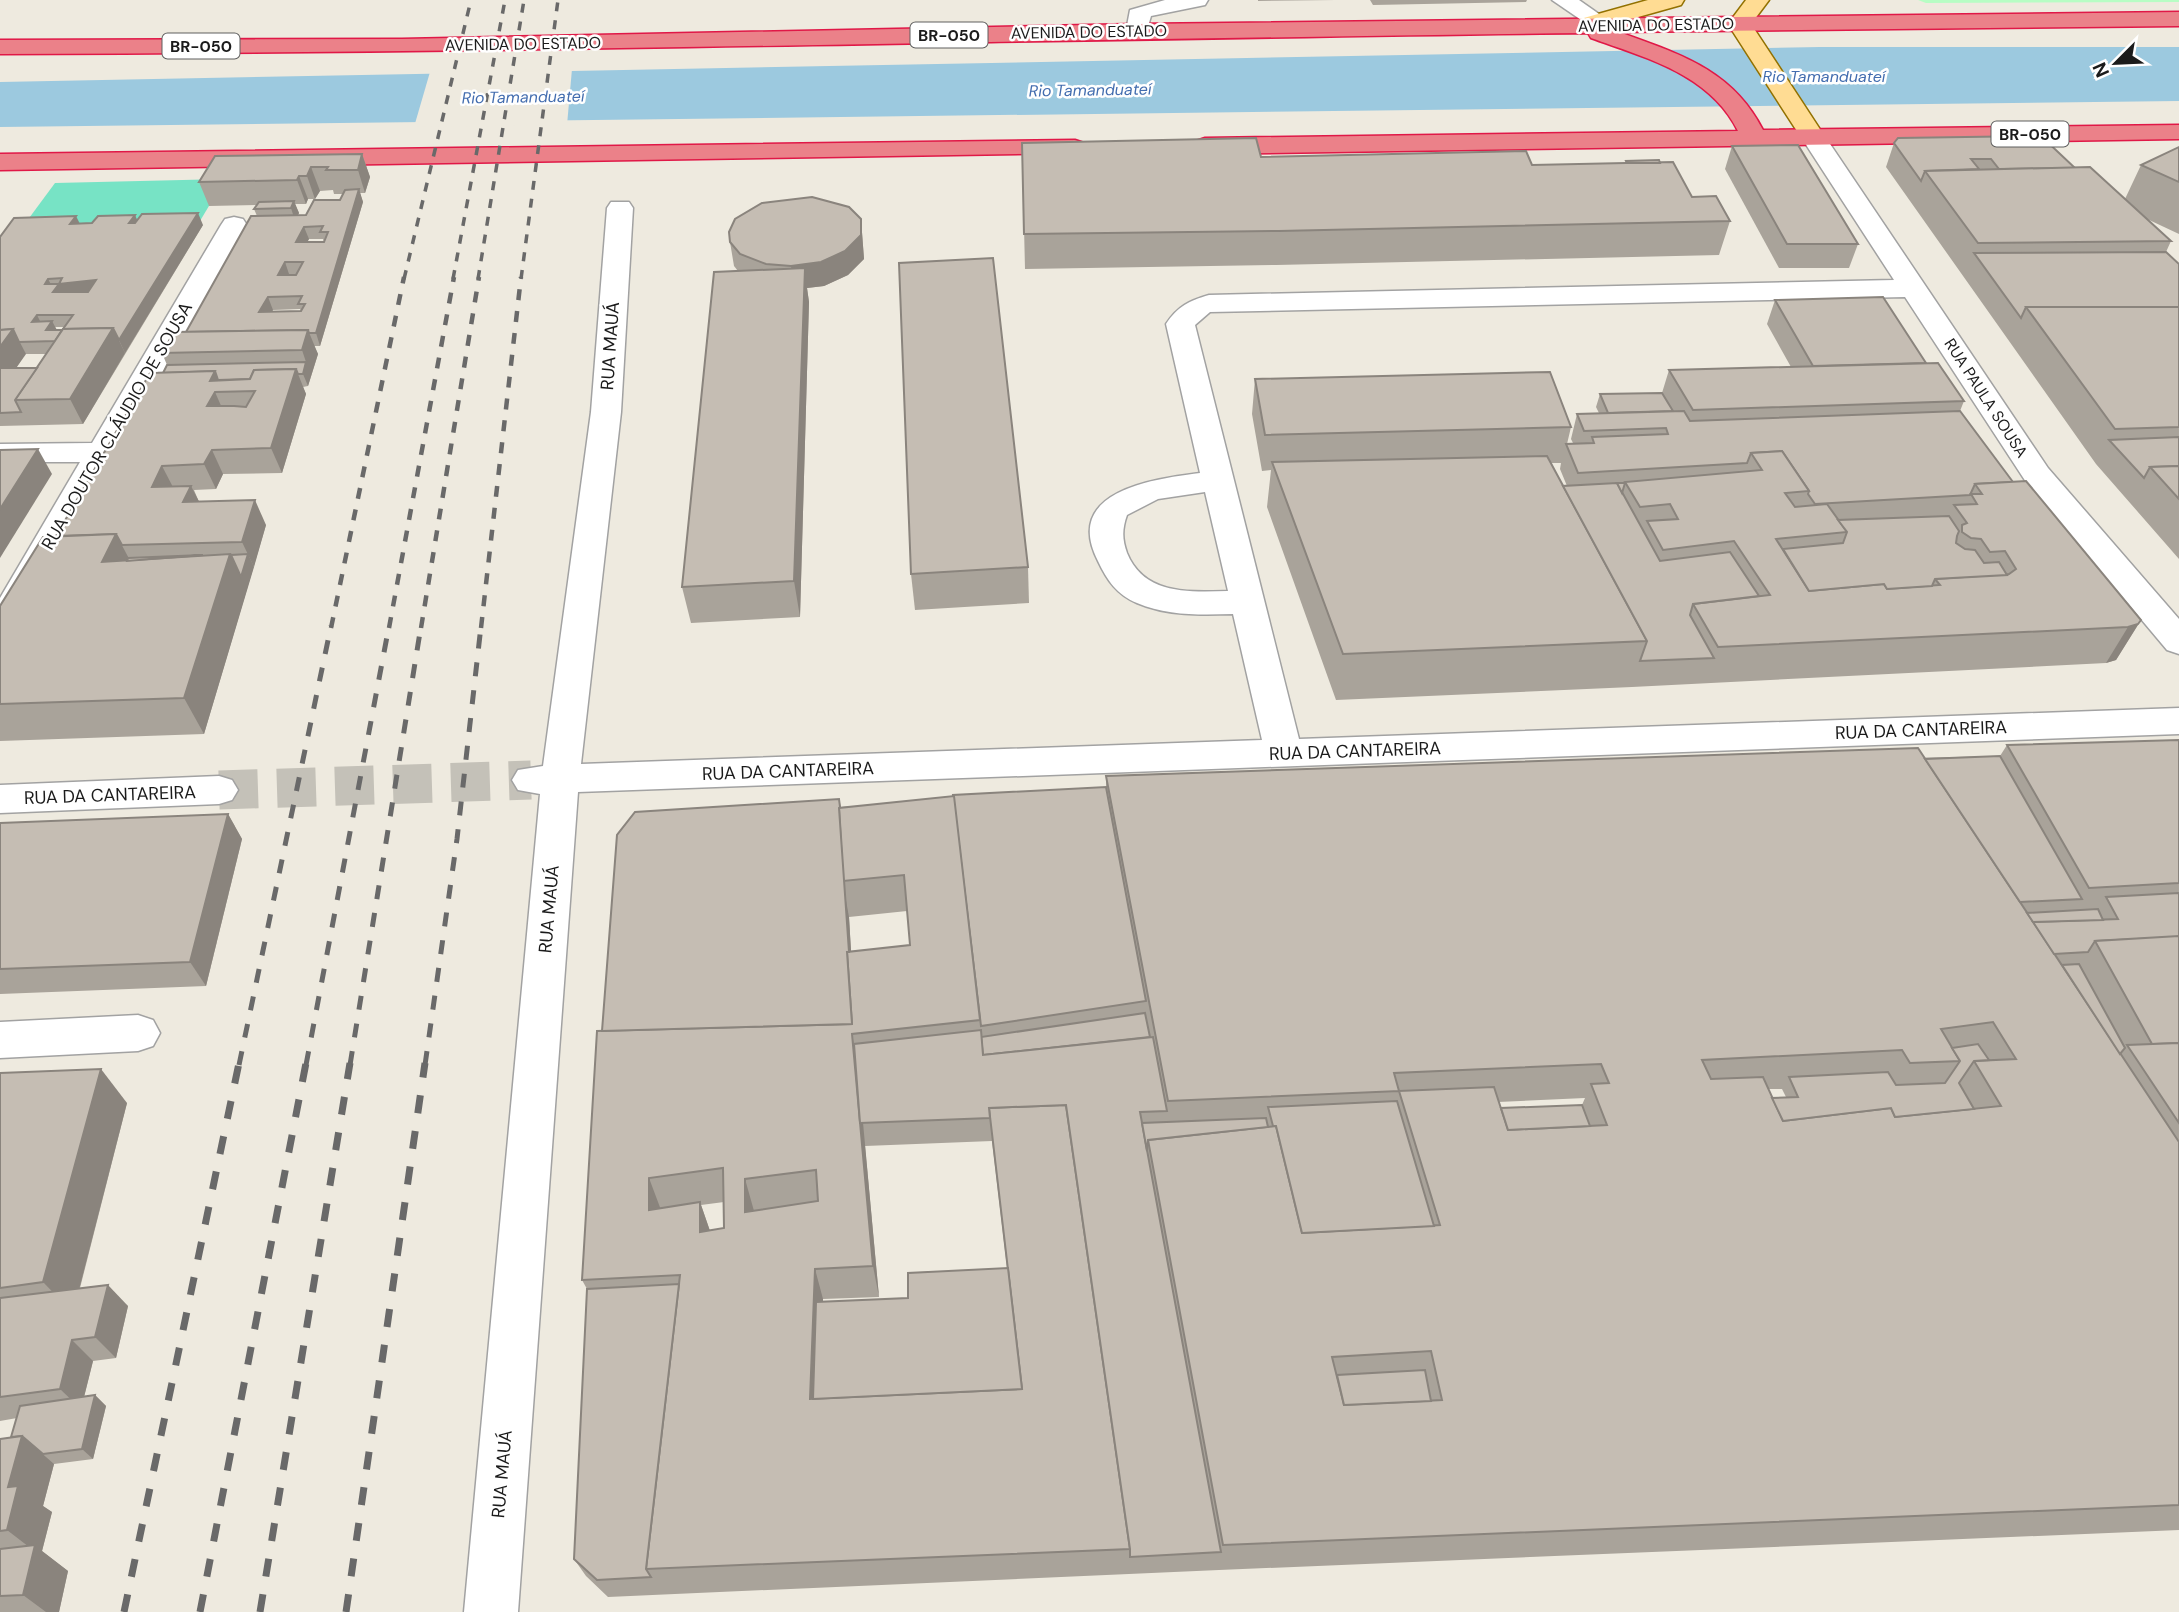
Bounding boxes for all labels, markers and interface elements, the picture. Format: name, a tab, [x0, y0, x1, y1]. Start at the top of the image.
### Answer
street label: AVENIDA DO ESTADO	[1578, 13, 1734, 37]
street label: AVENIDA DO ESTADO	[1011, 20, 1167, 44]
road number: BR-050	[911, 22, 988, 48]
north arrow	[2081, 28, 2151, 98]
street label: AVENIDA DO ESTADO	[445, 32, 601, 56]
road number: BR-050	[162, 34, 240, 58]
text: N	[2087, 58, 2115, 81]
water label: Rio Tamanduateí	[1763, 66, 1887, 87]
water label: Rio Tamanduateí	[1028, 78, 1153, 102]
water label: Rio Tamanduateí	[461, 85, 586, 109]
road number: BR-050	[1992, 122, 2068, 146]
street label: RUA DOUTOR CLÁUDIO DE SOUSA	[36, 298, 198, 554]
street label: RUA MAUÁ	[595, 301, 625, 391]
street label: RUA PAULA SOUSA	[1940, 334, 2033, 462]
street label: RUA DA CANTAREIRA	[1835, 715, 2008, 745]
street label: RUA DA CANTAREIRA	[1269, 736, 1442, 766]
street label: RUA DA CANTAREIRA	[702, 756, 875, 786]
street label: RUA DA CANTAREIRA	[24, 780, 197, 810]
street label: RUA MAUÁ	[533, 864, 565, 954]
street label: RUA MAUÁ	[486, 1429, 518, 1519]

